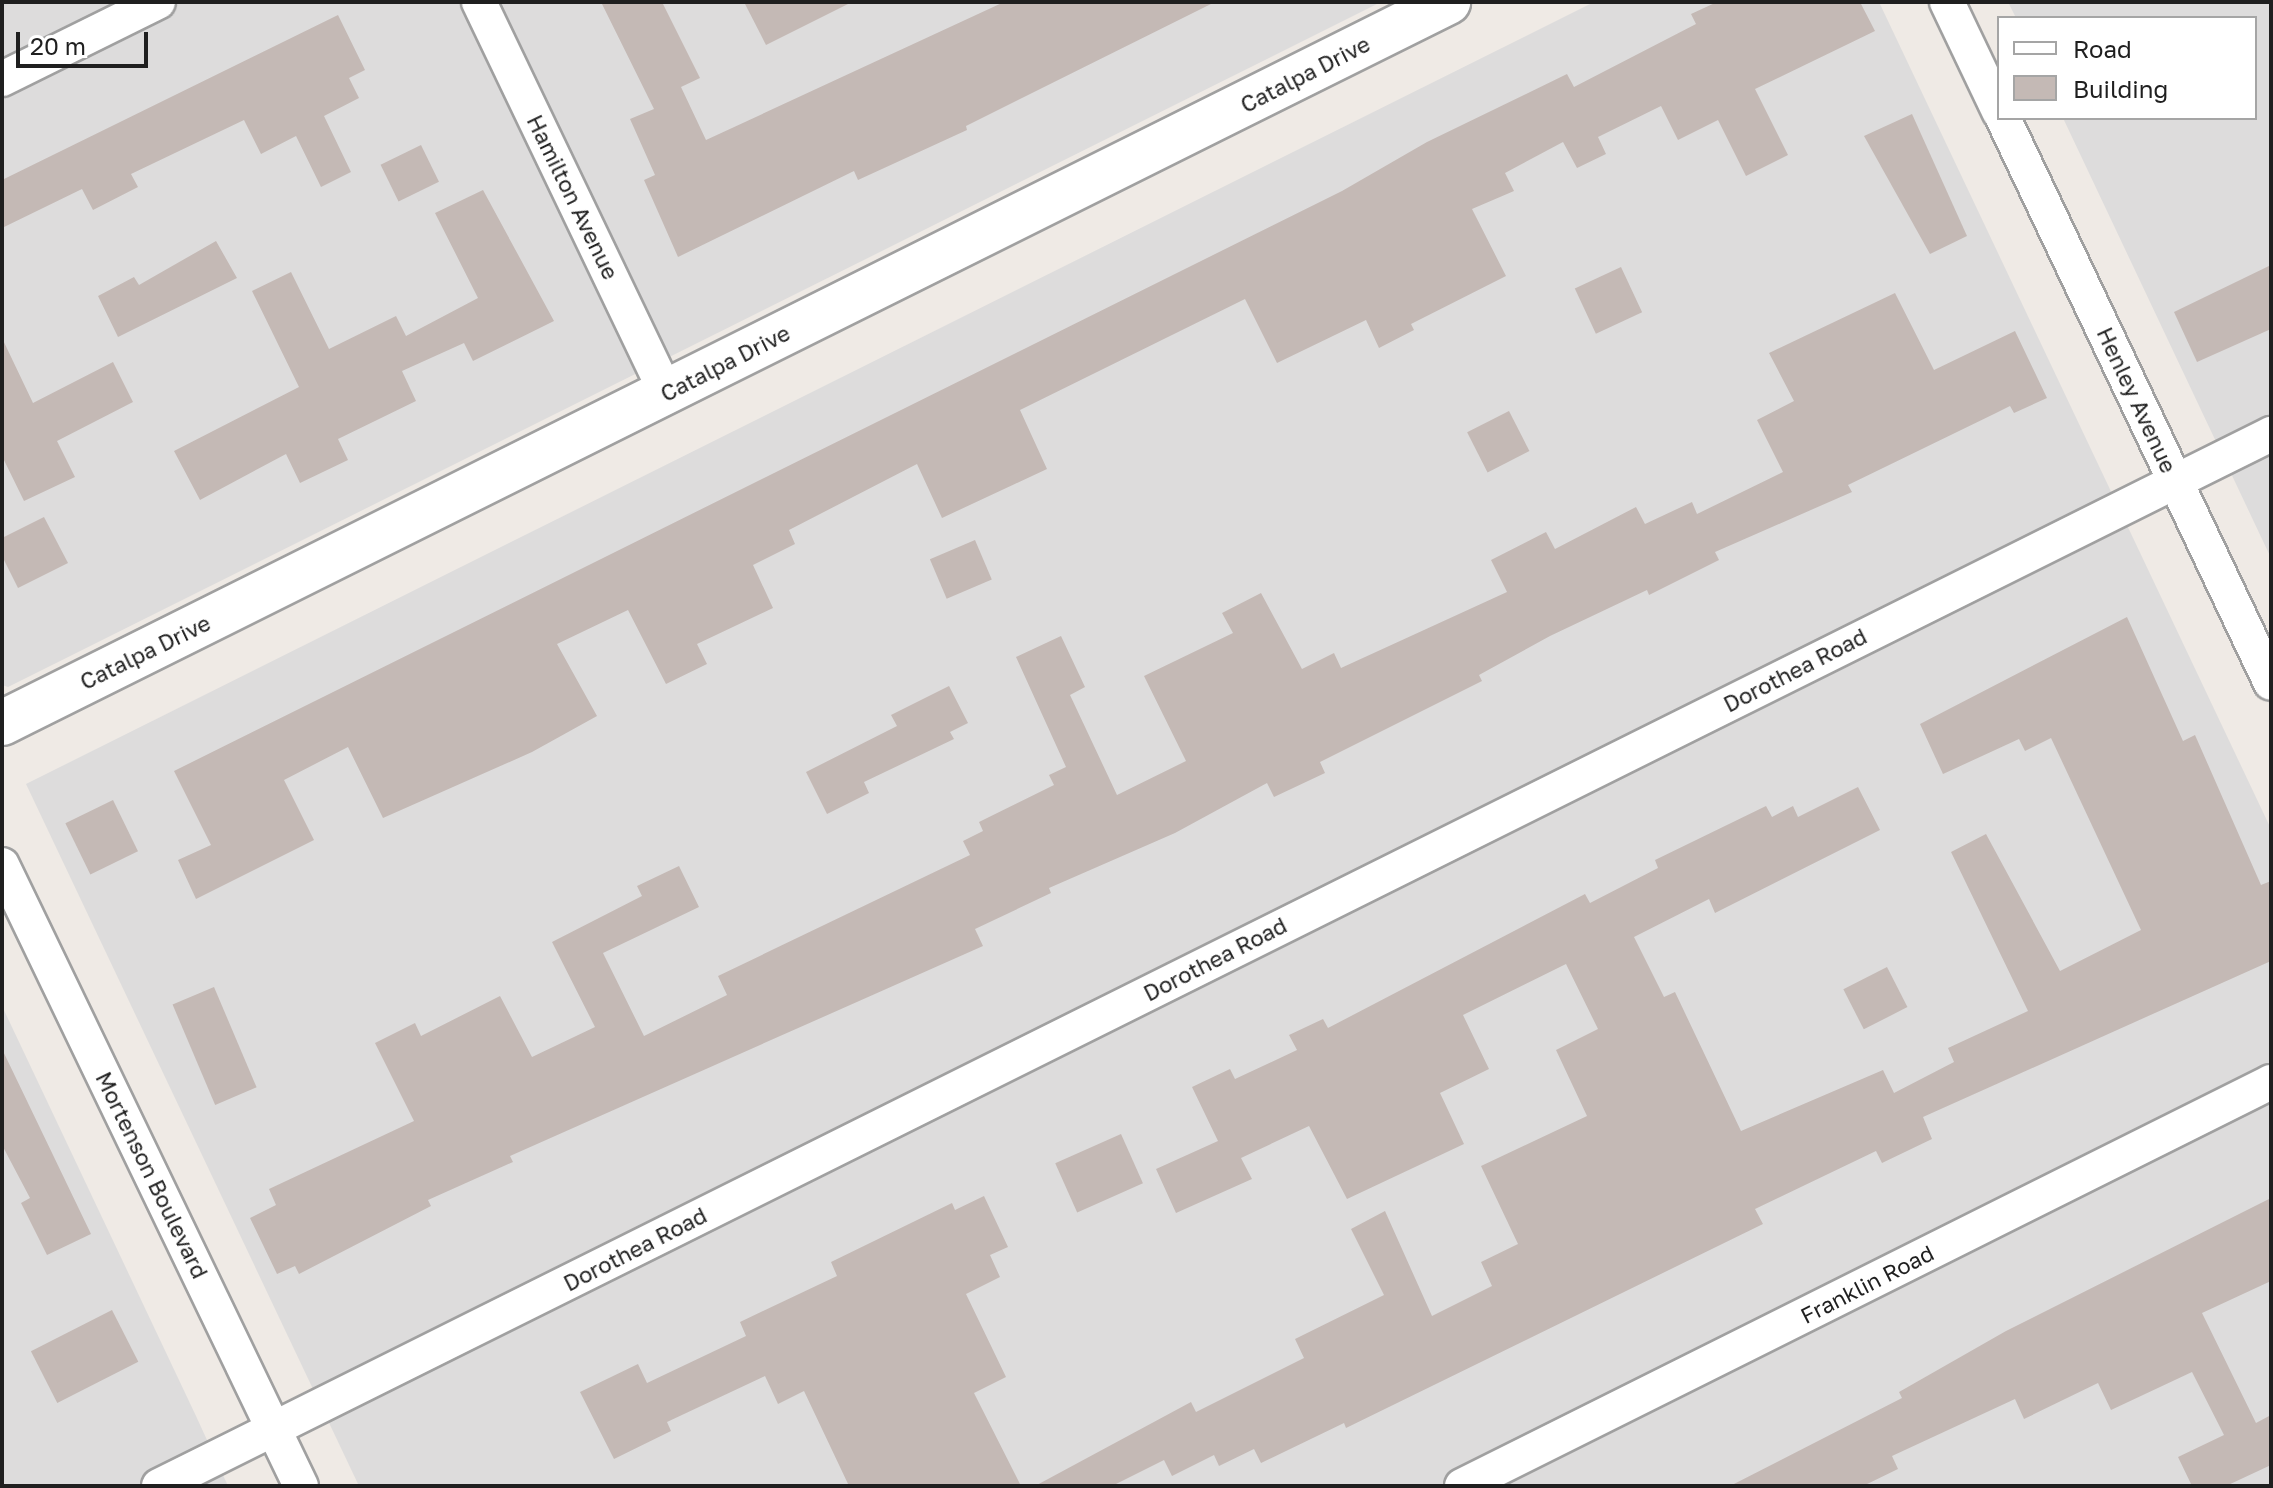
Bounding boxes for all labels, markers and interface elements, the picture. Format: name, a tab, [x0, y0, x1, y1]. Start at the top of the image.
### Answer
scale bar	[20, 16, 152, 66]
legend	[1997, 16, 2257, 120]
street label: Catalpa Drive	[1236, 30, 1374, 118]
text: 20 m	[30, 31, 86, 60]
text: Road	[2073, 34, 2132, 63]
text: Building	[2073, 74, 2168, 103]
street label: Hamilton Avenue	[522, 110, 624, 284]
street label: Catalpa Drive	[656, 319, 794, 407]
street label: Henley Avenue	[2092, 323, 2182, 477]
street label: Catalpa Drive	[76, 609, 214, 695]
street label: Dorothea Road	[1719, 623, 1871, 717]
street label: Dorothea Road	[1139, 912, 1291, 1006]
street label: Mortenson Boulevard	[90, 1067, 214, 1283]
street label: Dorothea Road	[559, 1202, 711, 1296]
street label: Franklin Road	[1796, 1239, 1938, 1329]

